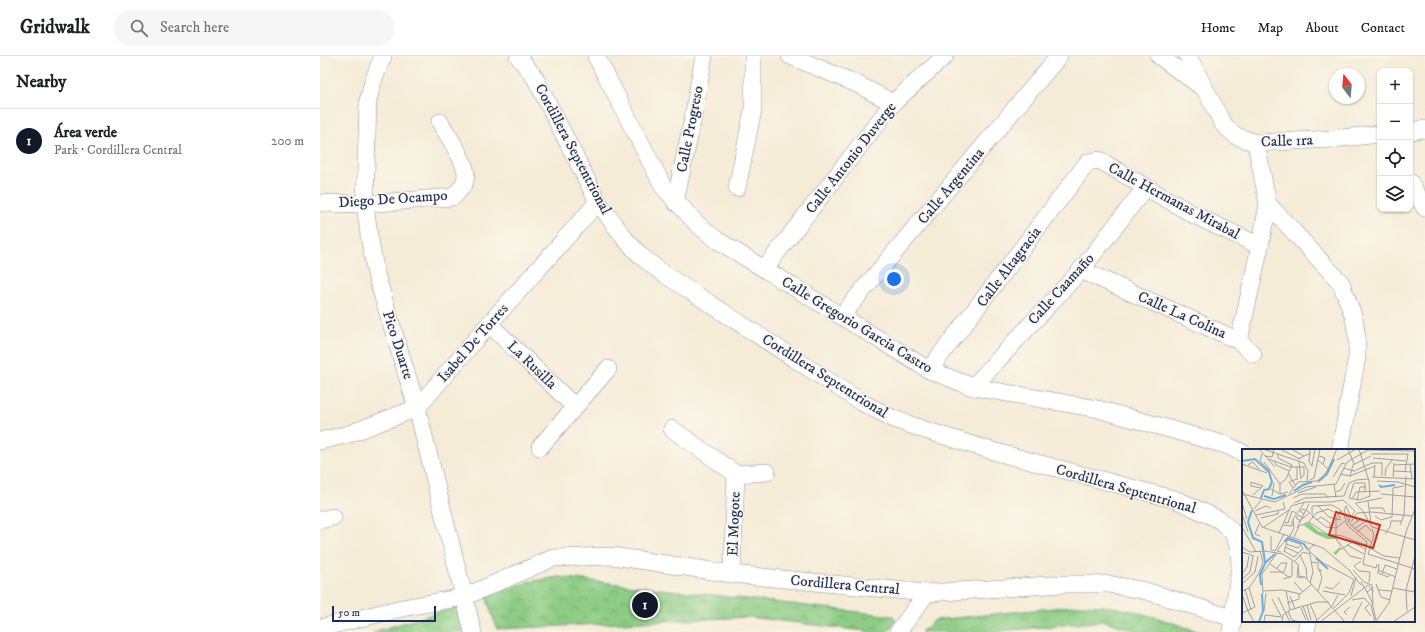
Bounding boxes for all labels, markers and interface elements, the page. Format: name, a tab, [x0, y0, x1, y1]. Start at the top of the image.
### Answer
search box	[114, 10, 394, 46]
text: Gridwalk	[20, 16, 90, 39]
icon: search	[128, 17, 150, 39]
text: Search here	[160, 18, 229, 37]
text: Home	[1201, 19, 1235, 37]
text: Map	[1257, 19, 1283, 37]
text: About	[1305, 19, 1339, 37]
text: Contact	[1361, 19, 1405, 37]
north arrow	[1329, 68, 1365, 104]
map controls	[1377, 68, 1413, 212]
button: +	[1377, 68, 1413, 104]
text: Nearby	[16, 71, 66, 93]
street label: Cordillera Septentrional	[531, 80, 616, 218]
street label: Calle Progreso	[672, 84, 708, 174]
street label: Calle Antonio Duverge	[801, 98, 901, 218]
button: −	[1377, 104, 1413, 140]
text: Área verde	[54, 123, 117, 142]
street label: Calle 1ra	[1261, 131, 1314, 151]
text: 1	[27, 133, 31, 149]
text: 200 m	[271, 133, 304, 149]
button: locate	[1377, 140, 1413, 176]
text: Park · Cordillera Central	[54, 142, 182, 158]
street label: Calle Argentina	[914, 143, 989, 228]
street label: Calle Hermanas Mirabal	[1105, 158, 1244, 244]
button: layers	[1377, 176, 1413, 212]
street label: Diego De Ocampo	[338, 186, 448, 212]
street label: Calle Altagracia	[973, 223, 1046, 311]
street label: Calle Caamaño	[1024, 249, 1098, 329]
your location	[884, 269, 904, 289]
street label: Calle Gregorio Garcia Castro	[778, 272, 936, 378]
street label: Calle La Colina	[1135, 287, 1230, 343]
street label: Isabel De Torres	[434, 300, 512, 386]
street label: Pico Duarte	[378, 308, 418, 382]
street label: Cordillera Septentrional	[758, 330, 892, 423]
street label: La Rusilla	[503, 337, 561, 394]
inset map	[1242, 449, 1415, 622]
street label: Cordillera Septentrional	[1054, 460, 1199, 518]
street label: El Mogote	[723, 491, 745, 557]
street label: Cordillera Central	[790, 571, 901, 599]
pin: 1	[632, 590, 658, 620]
scale bar	[332, 604, 436, 623]
text: 50 m	[338, 606, 360, 620]

